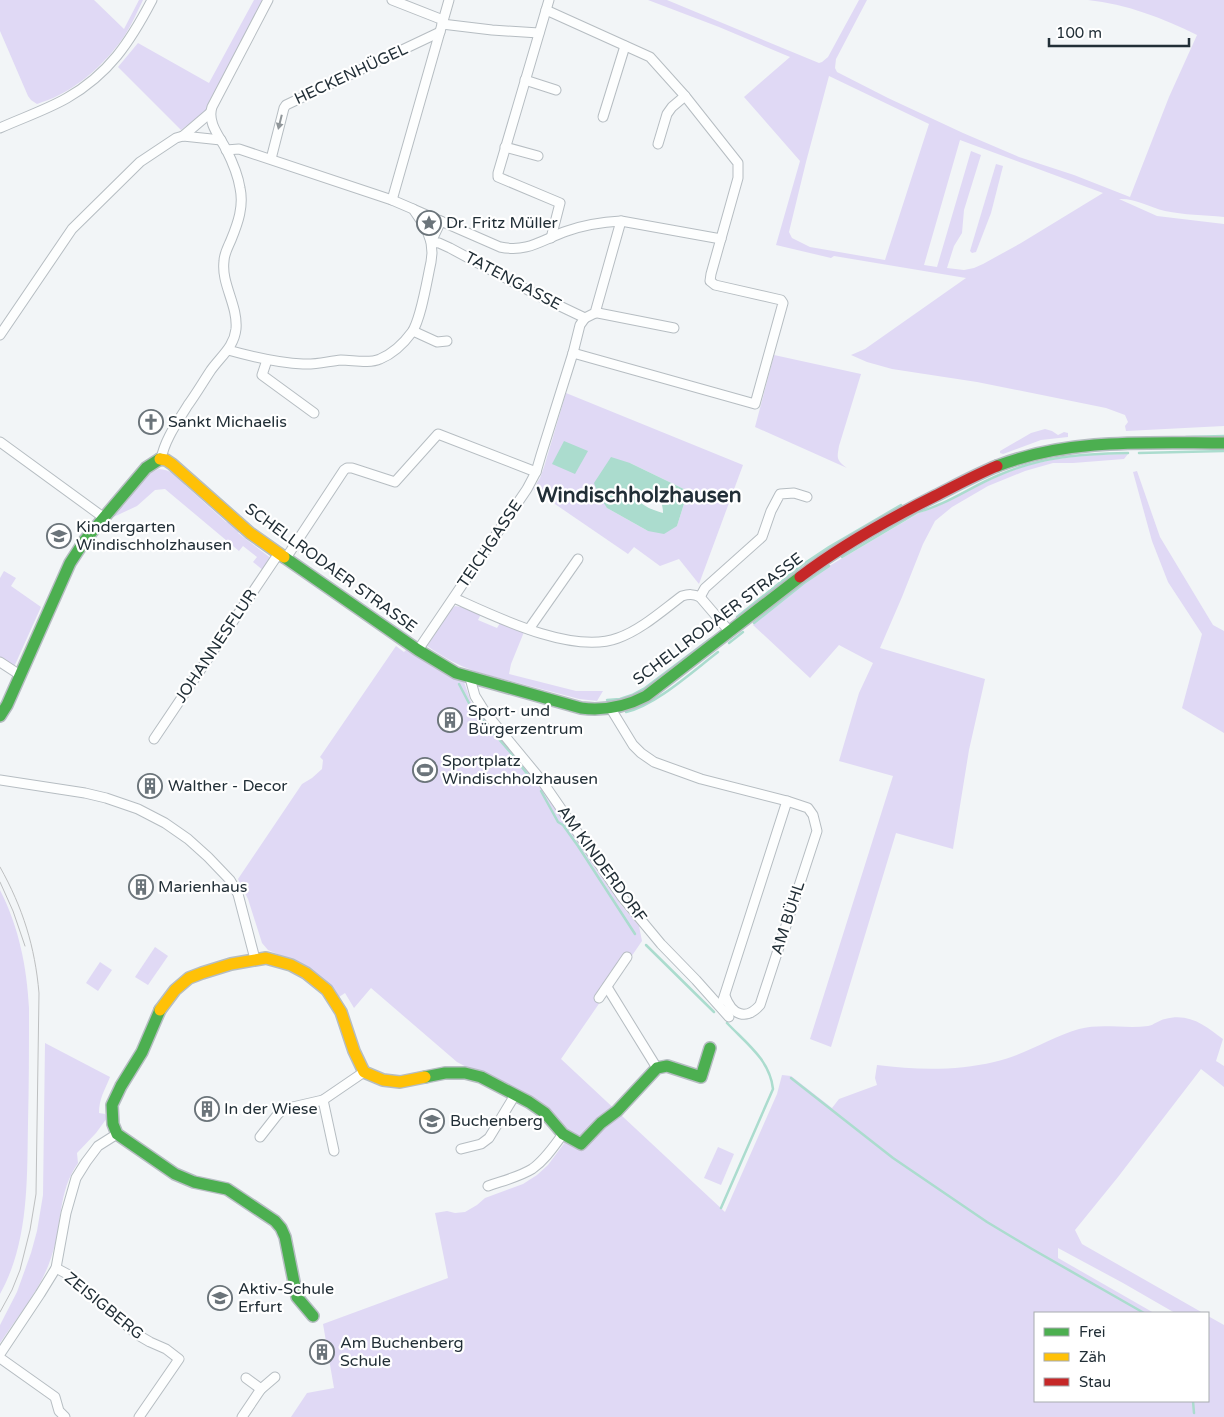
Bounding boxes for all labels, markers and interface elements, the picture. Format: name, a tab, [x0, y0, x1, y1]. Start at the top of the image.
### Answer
scale bar	[1049, 15, 1189, 47]
text: 100 m	[1056, 24, 1102, 42]
street label: HECKENHÜGEL	[291, 39, 411, 109]
one-way arrow	[276, 115, 284, 130]
place icon: Dr. Fritz Müller	[416, 210, 442, 236]
place label: Dr. Fritz Müller	[446, 213, 559, 233]
street label: TATENGASSE	[461, 247, 565, 315]
church icon: Sankt Michaelis	[138, 409, 164, 435]
place label: Sankt Michaelis	[168, 412, 287, 432]
district label: Windischholzhausen	[537, 483, 741, 508]
street label: TEICHGASSE	[453, 496, 527, 592]
street label: SCHELLRODAER STRASSE	[241, 499, 421, 637]
place label: Kindergarten Windischholzhausen	[76, 517, 232, 555]
school or university icon: Kindergarten Windischholzhausen	[46, 523, 72, 549]
street label: SCHELLRODAER STRASSE	[629, 548, 807, 690]
street label: JOHANNESFLUR	[171, 586, 261, 706]
place label: Sport- und Bürgerzentrum	[468, 701, 583, 739]
building icon: Sport- und Bürgerzentrum	[437, 707, 463, 733]
place label: Sportplatz Windischholzhausen	[442, 751, 598, 789]
sports icon: Sportplatz Windischholzhausen	[412, 757, 438, 783]
building icon: Walther - Decor	[137, 773, 163, 799]
place label: Walther - Decor	[168, 776, 288, 796]
street label: AM KINDERDORF	[553, 802, 651, 926]
building icon: Marienhaus	[128, 874, 154, 900]
place label: Marienhaus	[158, 877, 247, 897]
street label: AM BÜHL	[767, 879, 809, 957]
building icon: In der Wiese	[194, 1096, 220, 1122]
place label: In der Wiese	[224, 1099, 318, 1119]
school or university icon: Buchenberg	[419, 1108, 445, 1134]
place label: Buchenberg	[450, 1111, 543, 1131]
street label: ZEISIGBERG	[60, 1268, 148, 1344]
place label: Aktiv-Schule Erfurt	[238, 1279, 334, 1317]
school or university icon: Aktiv-Schule Erfurt	[207, 1285, 233, 1311]
legend	[1034, 1312, 1209, 1402]
text: Frei	[1079, 1323, 1105, 1341]
place label: Am Buchenberg Schule	[340, 1333, 464, 1371]
building icon: Am Buchenberg Schule	[309, 1339, 335, 1365]
text: Zäh	[1079, 1348, 1106, 1366]
text: Stau	[1079, 1373, 1111, 1391]

